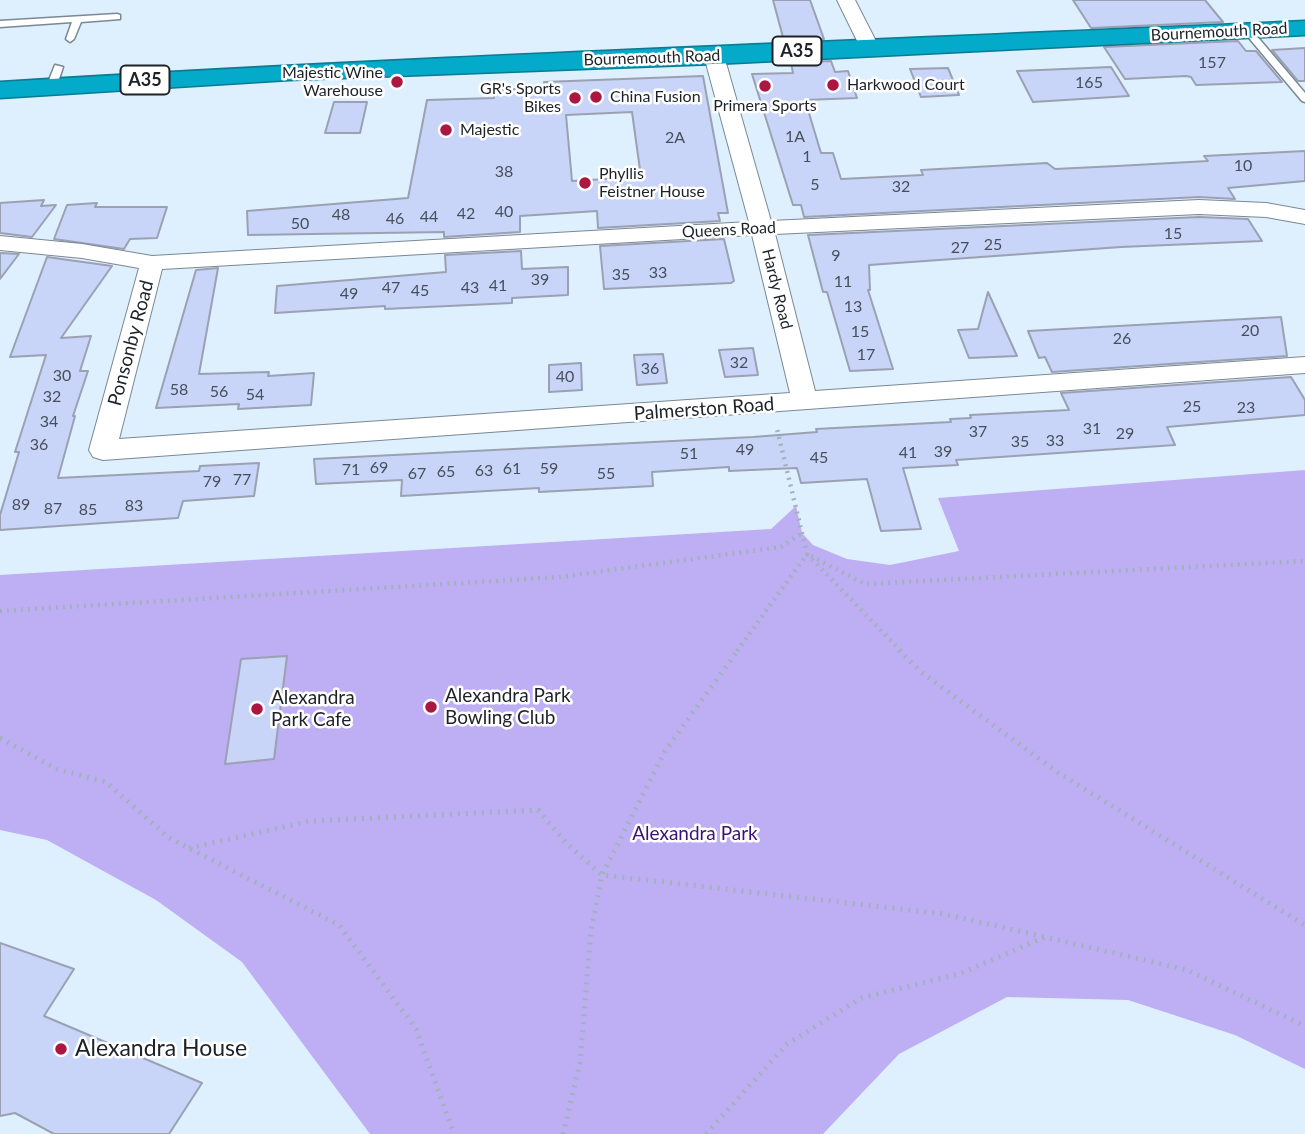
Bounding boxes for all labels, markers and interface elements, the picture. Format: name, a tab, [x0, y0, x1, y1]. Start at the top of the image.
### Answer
street label: Bournemouth Road	[1150, 19, 1288, 45]
road number: A35	[772, 36, 822, 66]
street label: Bournemouth Road	[583, 46, 721, 70]
house number: 157	[1198, 53, 1226, 73]
place label: Majestic Wine Warehouse	[282, 63, 383, 101]
road number: A35	[120, 66, 170, 94]
house number: 165	[1075, 73, 1103, 93]
marker: Majestic Wine Warehouse	[389, 74, 405, 90]
place label: Harkwood Court	[847, 75, 965, 95]
marker: Harkwood Court	[825, 77, 841, 93]
marker: Primera Sports	[757, 78, 773, 94]
place label: GR's Sports Bikes	[480, 79, 561, 117]
place label: China Fusion	[610, 87, 701, 107]
marker: China Fusion	[588, 89, 604, 105]
marker: GR's Sports Bikes	[567, 90, 583, 106]
place label: Primera Sports	[713, 96, 817, 116]
place label: Majestic	[460, 120, 519, 140]
marker: Majestic	[438, 122, 454, 138]
house number: 1A	[785, 127, 805, 147]
house number: 2A	[665, 128, 685, 148]
house number: 1	[802, 147, 812, 167]
house number: 10	[1234, 156, 1252, 176]
house number: 38	[495, 162, 513, 182]
place label: Phyllis Feistner House	[599, 164, 705, 202]
marker: Phyllis Feistner House	[577, 175, 593, 191]
house number: 5	[810, 175, 820, 195]
house number: 32	[892, 177, 910, 197]
house number: 40	[495, 202, 513, 222]
house number: 42	[457, 204, 475, 224]
house number: 48	[332, 205, 350, 225]
house number: 44	[420, 207, 438, 227]
house number: 46	[386, 209, 404, 229]
house number: 50	[291, 214, 309, 234]
street label: Queens Road	[682, 218, 776, 242]
house number: 15	[1164, 224, 1182, 244]
house number: 25	[984, 235, 1002, 255]
house number: 27	[951, 238, 969, 258]
house number: 9	[831, 246, 841, 266]
street label: Hardy Road	[758, 247, 796, 331]
house number: 33	[649, 263, 667, 283]
house number: 35	[612, 265, 630, 285]
house number: 39	[531, 270, 549, 290]
house number: 11	[834, 272, 852, 292]
house number: 41	[489, 276, 507, 296]
street label: Ponsonby Road	[103, 278, 159, 408]
house number: 47	[382, 278, 400, 298]
house number: 43	[461, 278, 479, 298]
house number: 45	[411, 281, 429, 301]
house number: 49	[340, 284, 358, 304]
house number: 13	[844, 297, 862, 317]
house number: 20	[1241, 321, 1259, 341]
house number: 15	[851, 322, 869, 342]
house number: 26	[1113, 329, 1131, 349]
house number: 17	[857, 345, 875, 365]
house number: 32	[730, 353, 748, 373]
house number: 36	[641, 359, 659, 379]
house number: 30	[53, 366, 71, 386]
house number: 40	[556, 367, 574, 387]
house number: 58	[170, 380, 188, 400]
house number: 56	[210, 382, 228, 402]
house number: 54	[246, 385, 264, 405]
house number: 32	[43, 387, 61, 407]
street label: Palmerston Road	[633, 393, 775, 425]
house number: 25	[1183, 397, 1201, 417]
house number: 23	[1237, 398, 1255, 418]
house number: 34	[40, 412, 58, 432]
house number: 31	[1083, 419, 1101, 439]
house number: 37	[969, 422, 987, 442]
house number: 29	[1116, 424, 1134, 444]
house number: 33	[1046, 431, 1064, 451]
house number: 35	[1011, 432, 1029, 452]
house number: 36	[30, 435, 48, 455]
house number: 49	[736, 440, 754, 460]
house number: 39	[934, 442, 952, 462]
house number: 41	[899, 443, 917, 463]
house number: 51	[680, 444, 698, 464]
house number: 45	[810, 448, 828, 468]
house number: 69	[370, 458, 388, 478]
house number: 61	[503, 459, 521, 479]
house number: 59	[540, 459, 558, 479]
house number: 71	[342, 460, 360, 480]
house number: 63	[475, 461, 493, 481]
house number: 65	[437, 462, 455, 482]
house number: 67	[408, 464, 426, 484]
house number: 55	[597, 464, 615, 484]
house number: 77	[233, 470, 251, 490]
house number: 79	[203, 472, 221, 492]
house number: 89	[12, 495, 30, 515]
house number: 83	[125, 496, 143, 516]
house number: 87	[44, 499, 62, 519]
house number: 85	[79, 500, 97, 520]
place label: Alexandra Park Bowling Club	[445, 685, 571, 729]
place label: Alexandra Park Cafe	[271, 687, 355, 731]
marker: Alexandra Park Bowling Club	[423, 699, 439, 715]
marker: Alexandra Park Cafe	[249, 701, 265, 717]
park label: Alexandra Park	[632, 823, 758, 845]
place label: Alexandra House	[75, 1035, 247, 1063]
marker: Alexandra House	[53, 1041, 69, 1057]

